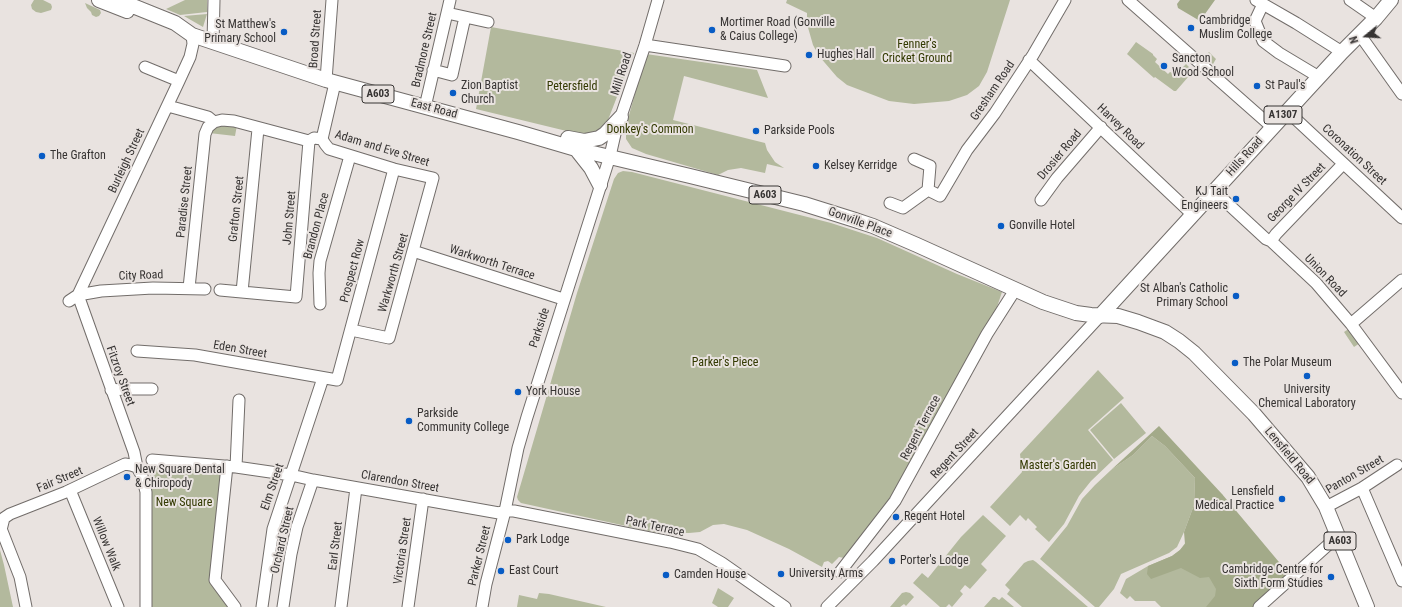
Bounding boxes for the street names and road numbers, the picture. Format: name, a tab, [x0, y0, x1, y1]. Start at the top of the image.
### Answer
street label: Broad Street	[307, 9, 325, 69]
street label: Bradmore Street	[409, 11, 441, 89]
street label: Mill Road	[608, 51, 636, 97]
street label: Gresham Road	[968, 58, 1018, 124]
road number: A603	[362, 85, 394, 103]
street label: East Road	[409, 96, 459, 122]
street label: Harvey Road	[1094, 101, 1146, 153]
road number: A1307	[1264, 106, 1302, 124]
street label: Coronation Street	[1319, 121, 1389, 189]
street label: Burleigh Street	[106, 126, 148, 196]
street label: Drosier Road	[1035, 127, 1085, 183]
street label: Adam and Eve Street	[333, 128, 431, 170]
street label: Hills Road	[1224, 134, 1266, 180]
street label: George IV Street	[1265, 160, 1329, 226]
street label: Paradise Street	[174, 165, 196, 239]
street label: Grafton Street	[226, 175, 248, 243]
road number: A603	[749, 186, 781, 204]
street label: John Street	[280, 190, 300, 246]
street label: Brandon Place	[301, 191, 333, 261]
street label: Gonville Place	[826, 205, 894, 241]
street label: Warkworth Street	[376, 232, 412, 314]
street label: Prospect Row	[338, 238, 368, 304]
street label: Warkworth Terrace	[447, 242, 537, 284]
street label: Union Road	[1301, 252, 1349, 300]
street label: City Road	[118, 268, 164, 284]
street label: Parkside	[527, 306, 553, 350]
street label: Eden Street	[212, 338, 268, 362]
street label: Fitzroy Street	[103, 344, 137, 408]
street label: Regent Terrace	[898, 393, 944, 463]
street label: Lensfield Road	[1261, 425, 1317, 487]
street label: Regent Street	[928, 426, 982, 482]
street label: Panton Street	[1324, 453, 1386, 497]
street label: Elm Street	[258, 462, 288, 512]
street label: Fair Street	[35, 464, 85, 496]
street label: Clarendon Street	[360, 468, 440, 496]
street label: Orchard Street	[268, 505, 298, 575]
street label: Park Terrace	[624, 514, 686, 540]
street label: Willow Walk	[89, 515, 123, 573]
street label: Victoria Street	[391, 517, 415, 585]
street label: Earl Street	[326, 521, 346, 571]
street label: Parker Street	[466, 524, 494, 588]
road number: A603	[1324, 532, 1356, 550]

